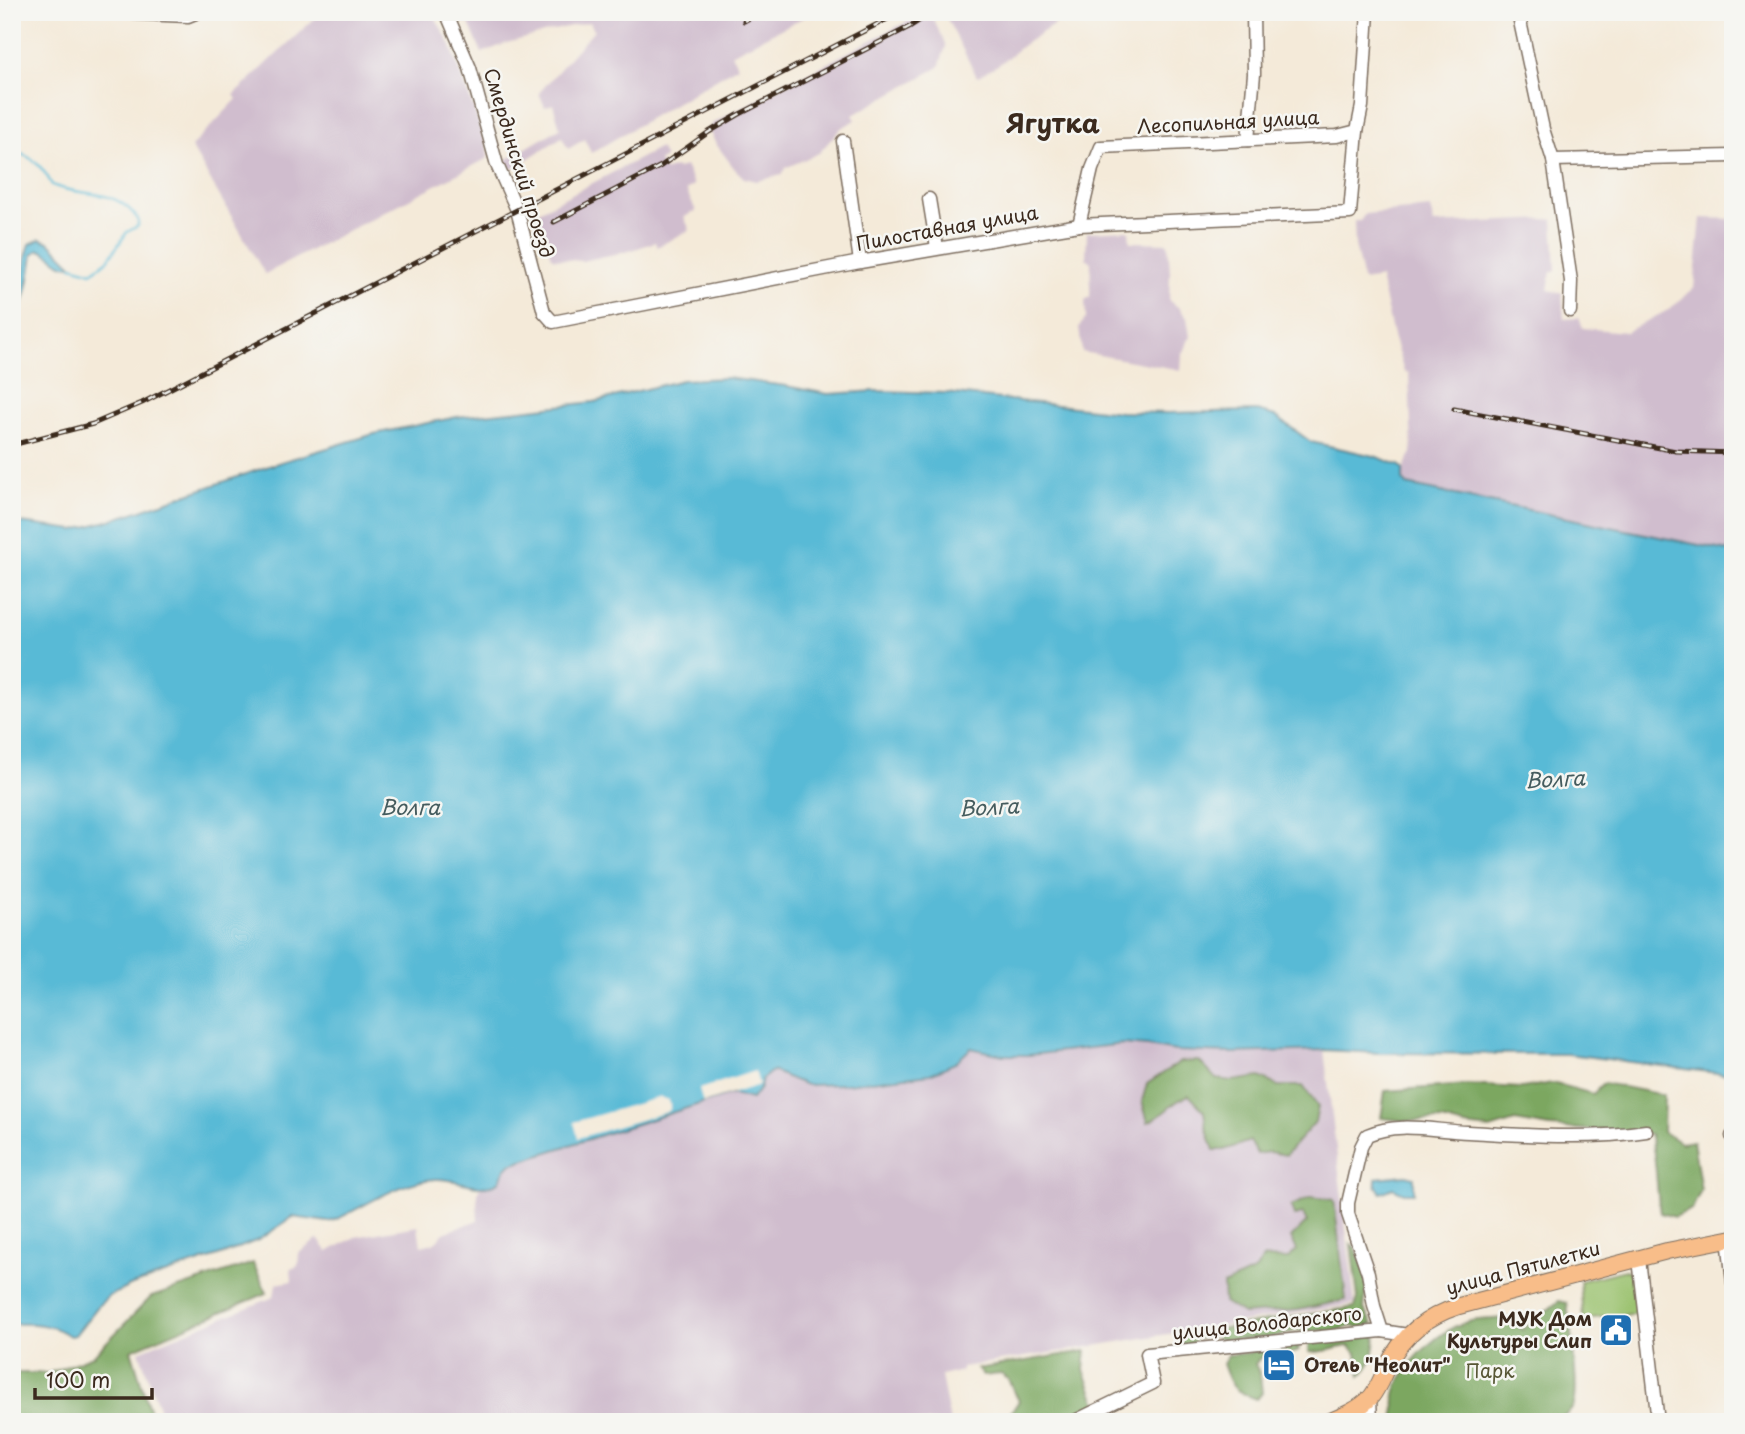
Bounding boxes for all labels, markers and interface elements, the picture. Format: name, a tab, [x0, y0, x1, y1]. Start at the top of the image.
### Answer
street label: Смердинский проезд	[478, 64, 562, 261]
street label: Лесопильная улица	[1136, 102, 1320, 140]
district label: Ягутка	[1006, 103, 1100, 142]
street label: Пилоставная улица	[854, 197, 1040, 257]
water label: Волга	[1524, 760, 1587, 796]
water label: Волга	[958, 788, 1021, 824]
water label: Волга	[380, 790, 441, 822]
street label: улица Пятилетки	[1442, 1233, 1603, 1301]
street label: улица Володарского	[1171, 1298, 1363, 1346]
place label: МУК Дом Культуры Слип	[1447, 1304, 1592, 1354]
public building icon: МУК Дом Культуры Слип	[1597, 1311, 1635, 1349]
hotel icon: Отель "Неолит"	[1260, 1346, 1298, 1384]
place label: Отель "Неолит"	[1304, 1350, 1451, 1378]
park label: Парк	[1465, 1356, 1515, 1384]
scale bar	[35, 1357, 152, 1401]
text: 100 m	[46, 1363, 110, 1395]

